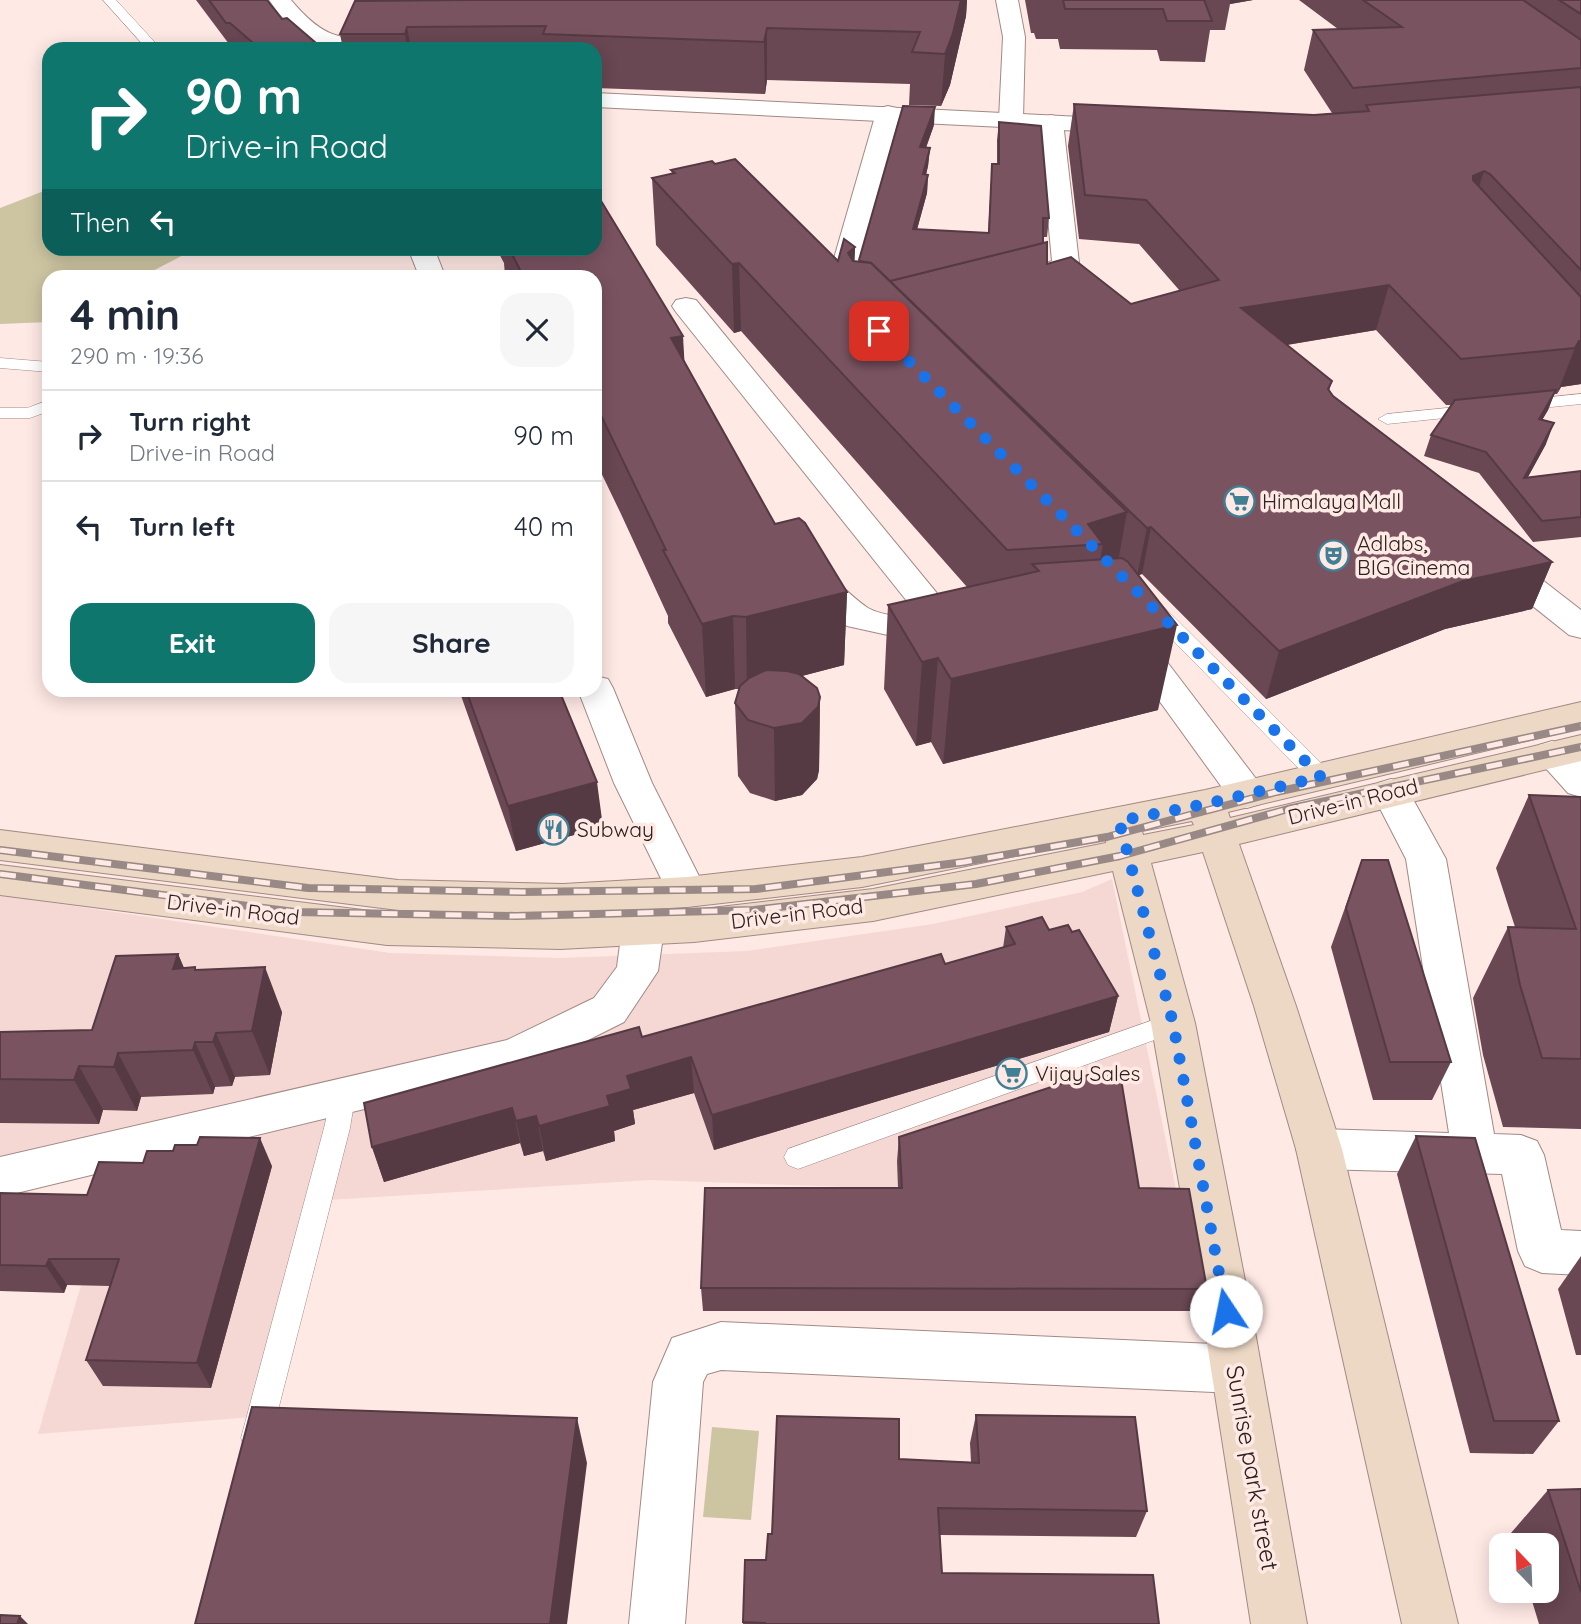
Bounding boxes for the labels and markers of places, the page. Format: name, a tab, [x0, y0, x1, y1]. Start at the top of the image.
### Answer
pin	[849, 301, 909, 361]
supermarket icon: Himalaya Mall	[1222, 485, 1256, 519]
place label: Himalaya Mall	[1262, 488, 1401, 514]
place label: Adlabs, BIG Cinema	[1357, 530, 1470, 580]
theatre icon: Adlabs, BIG Cinema	[1317, 539, 1351, 573]
restaurant icon: Subway	[537, 813, 571, 847]
place label: Subway	[577, 816, 654, 842]
supermarket icon: Vijay Sales	[995, 1057, 1029, 1091]
place label: Vijay Sales	[1035, 1060, 1140, 1086]

